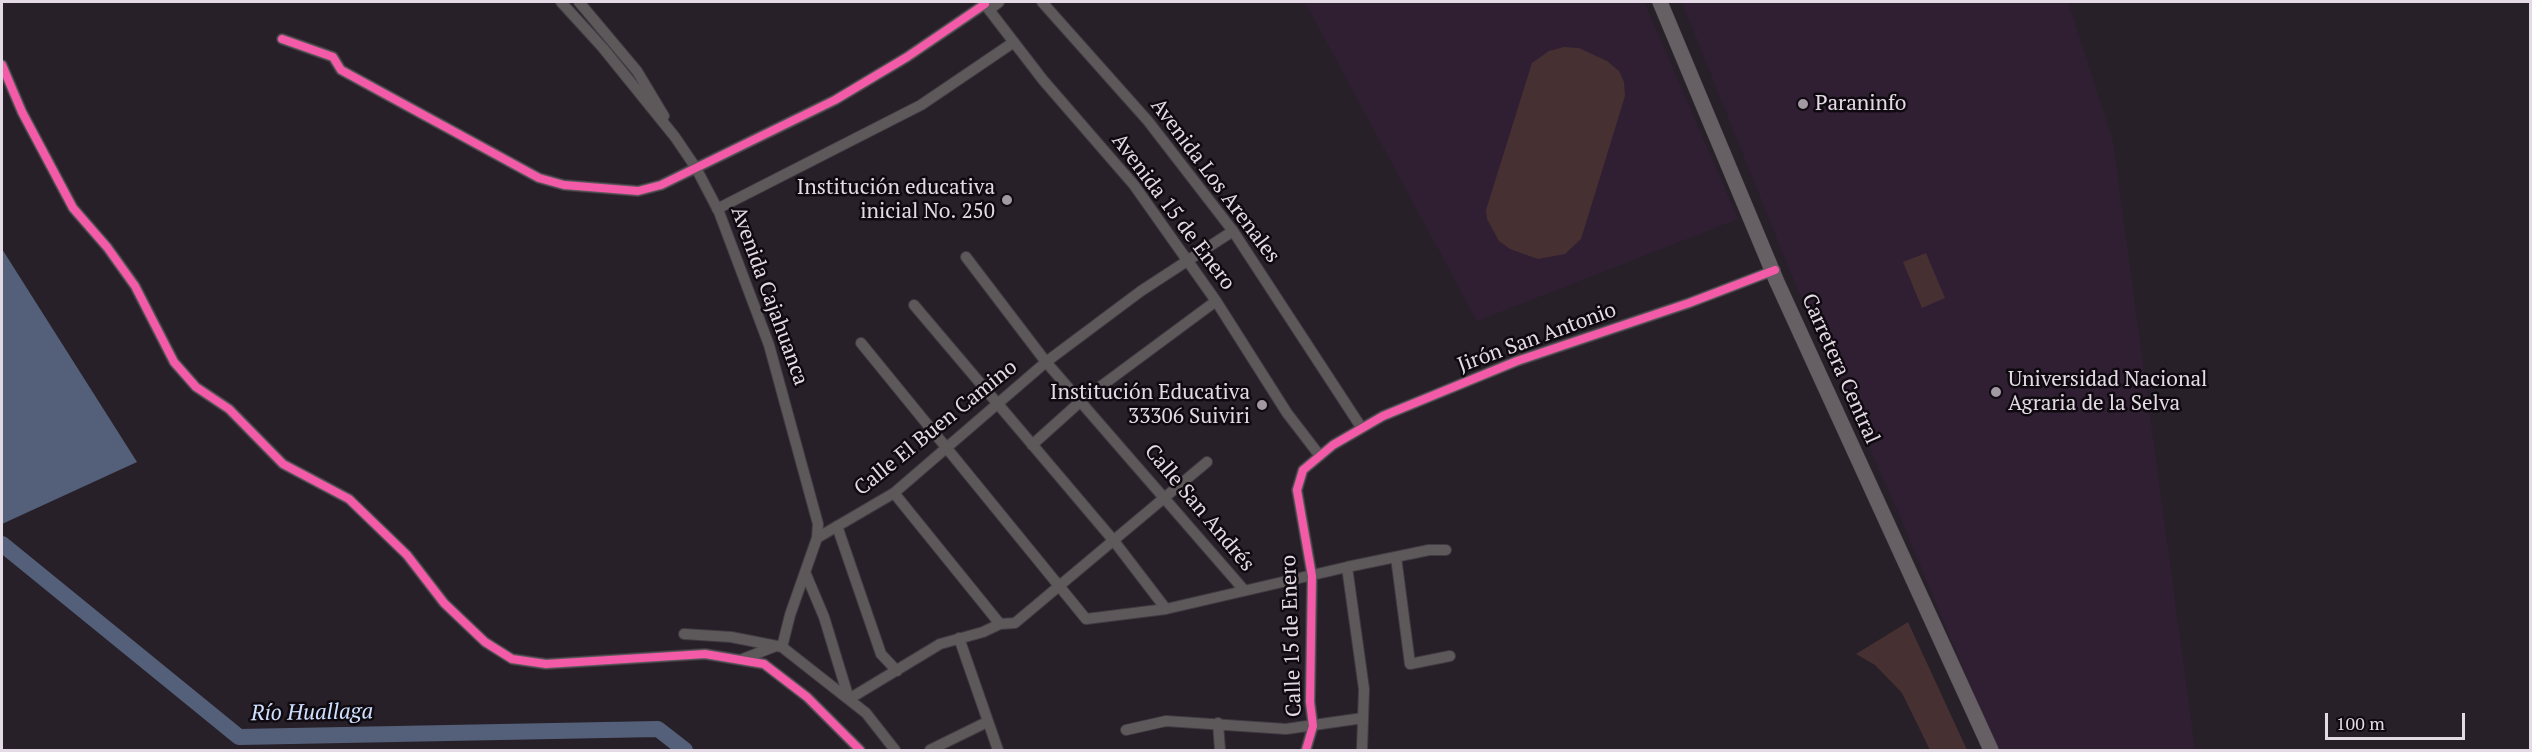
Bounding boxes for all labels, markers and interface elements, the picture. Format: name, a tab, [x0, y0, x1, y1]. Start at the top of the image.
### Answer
place label: Paraninfo	[1815, 91, 1906, 117]
street label: Avenida Los Arenales	[1145, 94, 1285, 268]
marker: Paraninfo	[1796, 97, 1810, 111]
street label: Avenida 15 de Enero	[1106, 129, 1240, 295]
place label: Institución educativa inicial No. 250	[797, 175, 995, 225]
marker: Institución educativa inicial No. 250	[1000, 193, 1014, 207]
street label: Avenida Cajahuanca	[725, 203, 813, 389]
street label: Carretera Central	[1796, 290, 1884, 448]
street label: Jirón San Antonio	[1454, 298, 1620, 378]
street label: Calle El Buen Camino	[850, 355, 1022, 501]
place label: Universidad Nacional Agraria de la Selva	[2008, 367, 2207, 417]
place label: Institución Educativa 33306 Suiviri	[1050, 380, 1250, 430]
marker: Universidad Nacional Agraria de la Selva	[1989, 385, 2003, 399]
marker: Institución Educativa 33306 Suiviri	[1255, 398, 1269, 412]
street label: Calle San Andrés	[1139, 439, 1259, 577]
street label: Calle 15 de Enero	[1277, 555, 1307, 717]
water label: Río Huallaga	[251, 699, 373, 727]
scale bar	[2328, 701, 2468, 739]
text: 100 m	[2336, 711, 2385, 735]

